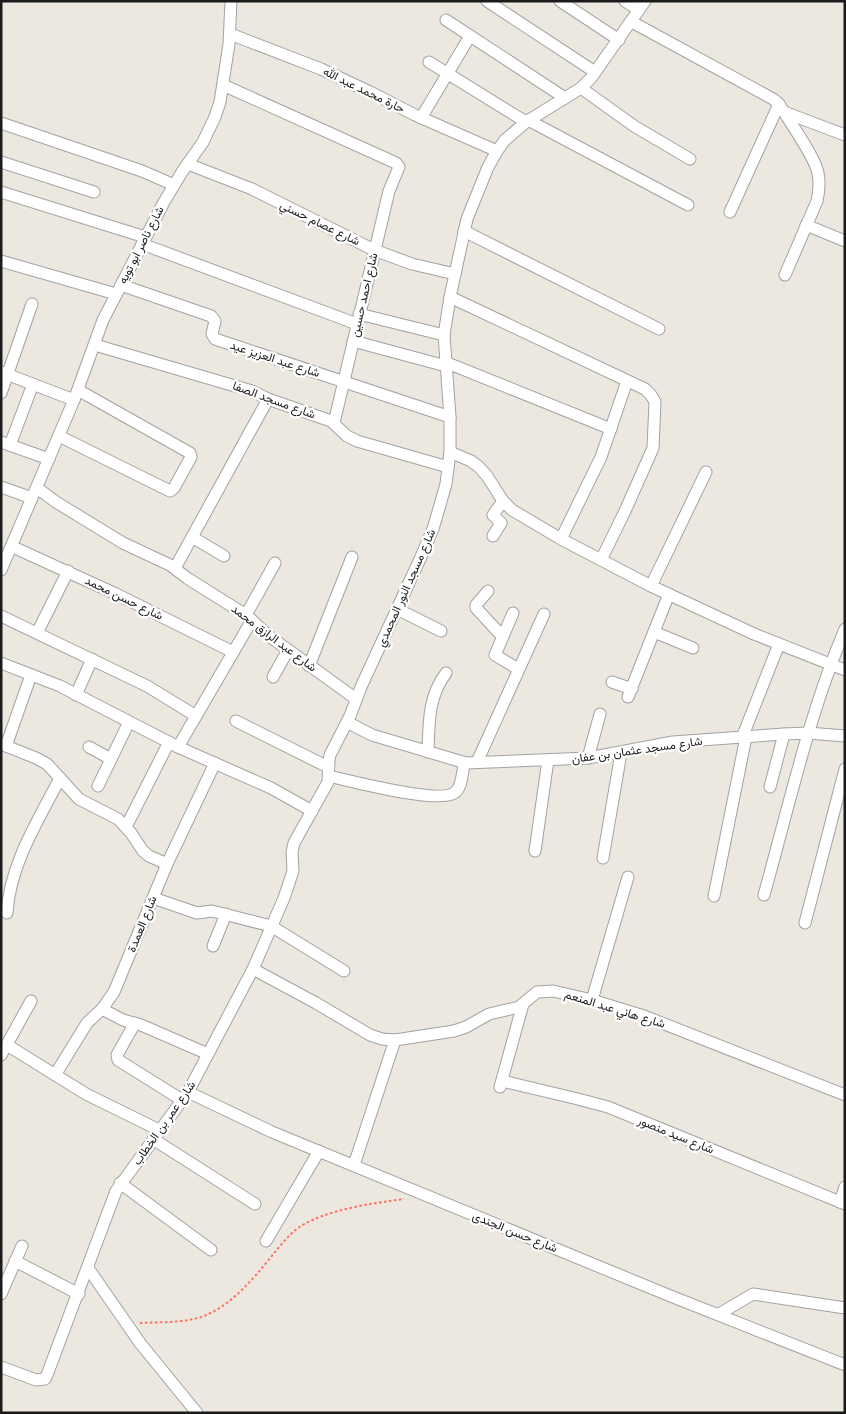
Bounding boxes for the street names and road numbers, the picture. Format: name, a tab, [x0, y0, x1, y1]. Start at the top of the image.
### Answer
street label: حارة محمد عبد الله	[320, 62, 408, 117]
street label: شارع عصام حسني	[276, 196, 363, 251]
street label: شارع ناصر ابو تويه	[114, 203, 168, 287]
street label: شارع احمد حسين	[346, 251, 382, 339]
street label: شارع عبد العزيز عيد	[228, 336, 322, 382]
street label: شارع مسجد الصفا	[230, 377, 318, 423]
street label: شارع مسجد النور المحمدي	[372, 526, 441, 650]
street label: شارع حسن محمد	[82, 571, 166, 625]
street label: شارع عبد الرازق محمد	[227, 600, 321, 676]
street label: شارع مسجد عثمان بن عفان	[570, 732, 704, 768]
street label: شارع العمدة	[123, 893, 161, 955]
street label: شارع هاني عبد المنعم	[562, 985, 668, 1034]
street label: شارع عمر بن الخطاب	[128, 1077, 200, 1169]
street label: شارع سيد منصور	[634, 1111, 717, 1158]
street label: شارع حسن الجندى	[470, 1207, 560, 1257]

